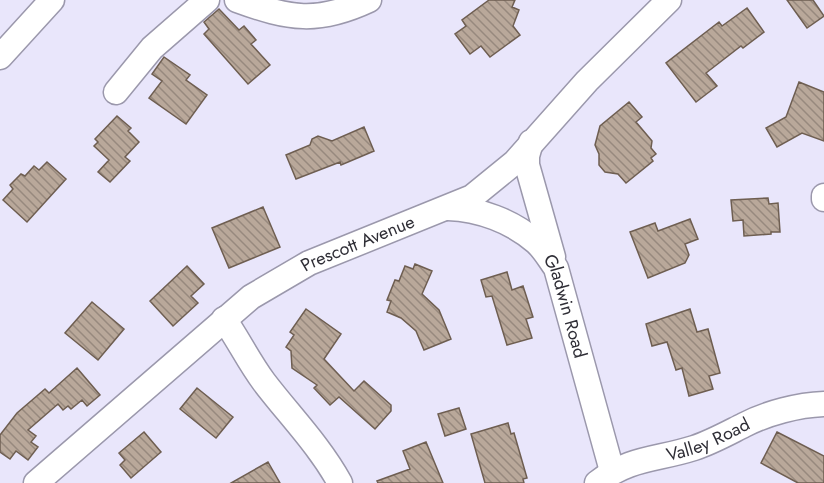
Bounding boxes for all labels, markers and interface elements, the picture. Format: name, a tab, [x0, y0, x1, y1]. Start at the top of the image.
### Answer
street label: Prescott Avenue	[296, 209, 418, 278]
street label: Gladwin Road	[537, 249, 593, 361]
street label: Valley Road	[664, 411, 754, 468]

